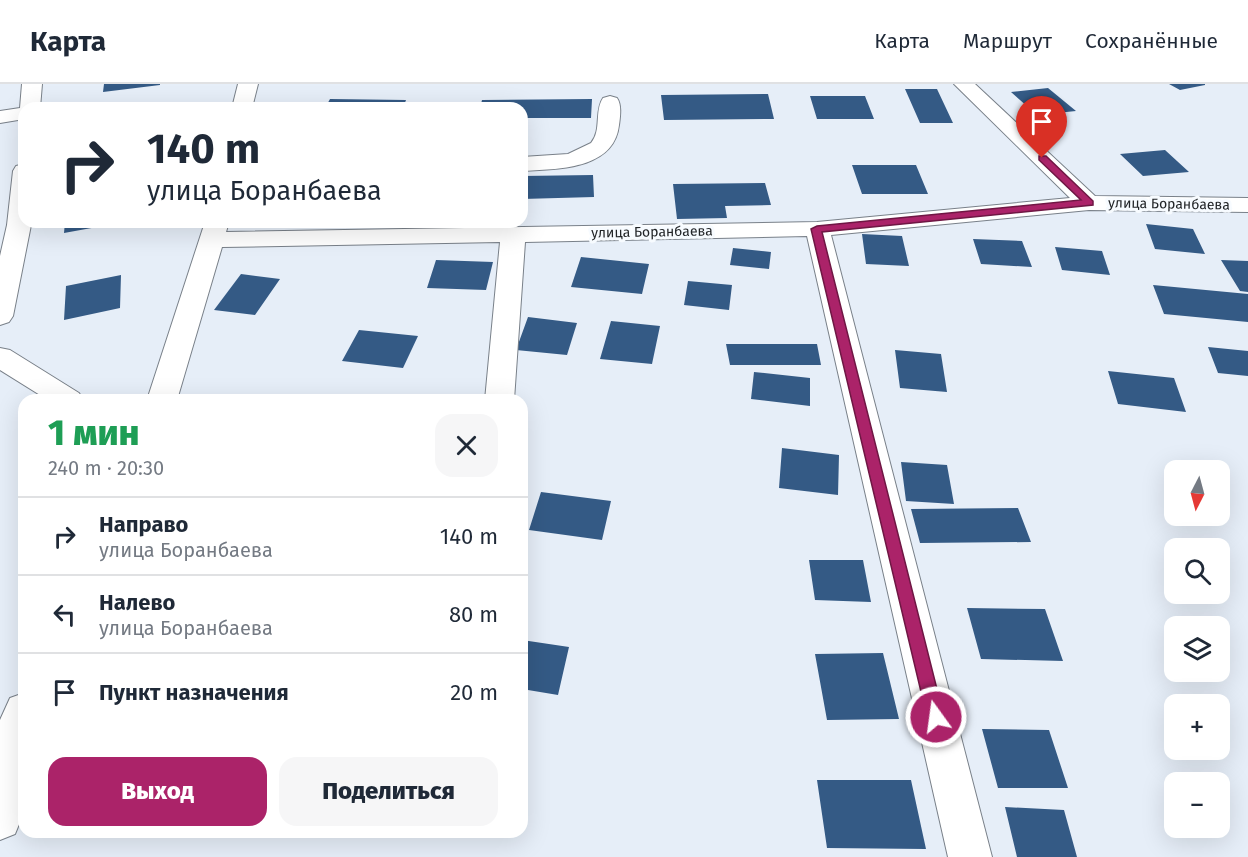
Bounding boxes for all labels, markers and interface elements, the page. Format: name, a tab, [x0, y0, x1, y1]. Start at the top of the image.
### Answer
text: Карта	[30, 25, 106, 58]
text: Карта	[874, 28, 930, 54]
text: Маршрут	[963, 28, 1052, 54]
text: Сохранённые	[1085, 28, 1218, 54]
pin	[1016, 96, 1067, 158]
icon: arrive	[1025, 105, 1058, 138]
text: 140 m	[147, 124, 260, 174]
icon: right	[48, 126, 126, 204]
text: улица Боранбаева	[147, 175, 382, 207]
street label: улица Боранбаева	[1108, 194, 1230, 214]
street label: улица Боранбаева	[591, 222, 713, 242]
text: 1 мин	[48, 411, 140, 455]
button: close	[435, 414, 498, 477]
text: 240 m · 20:30	[48, 456, 164, 480]
north arrow	[1164, 460, 1230, 526]
map controls	[1164, 460, 1230, 838]
text: Направо	[99, 511, 188, 538]
icon: right	[48, 520, 81, 553]
text: 140 m	[440, 523, 498, 550]
text: улица Боранбаева	[99, 538, 273, 562]
button: search	[1164, 538, 1230, 604]
text: Налево	[99, 589, 175, 616]
icon: left	[48, 598, 81, 631]
text: 80 m	[449, 601, 498, 628]
text: улица Боранбаева	[99, 616, 273, 640]
button: layers	[1164, 616, 1230, 682]
icon: arrive	[48, 676, 81, 709]
text: Пункт назначения	[99, 679, 289, 706]
text: 20 m	[450, 679, 498, 706]
position arrow	[904, 685, 968, 749]
button: +	[1164, 694, 1230, 760]
button: Выход	[48, 757, 267, 826]
button: Поделиться	[279, 757, 498, 826]
button: −	[1164, 772, 1230, 838]

